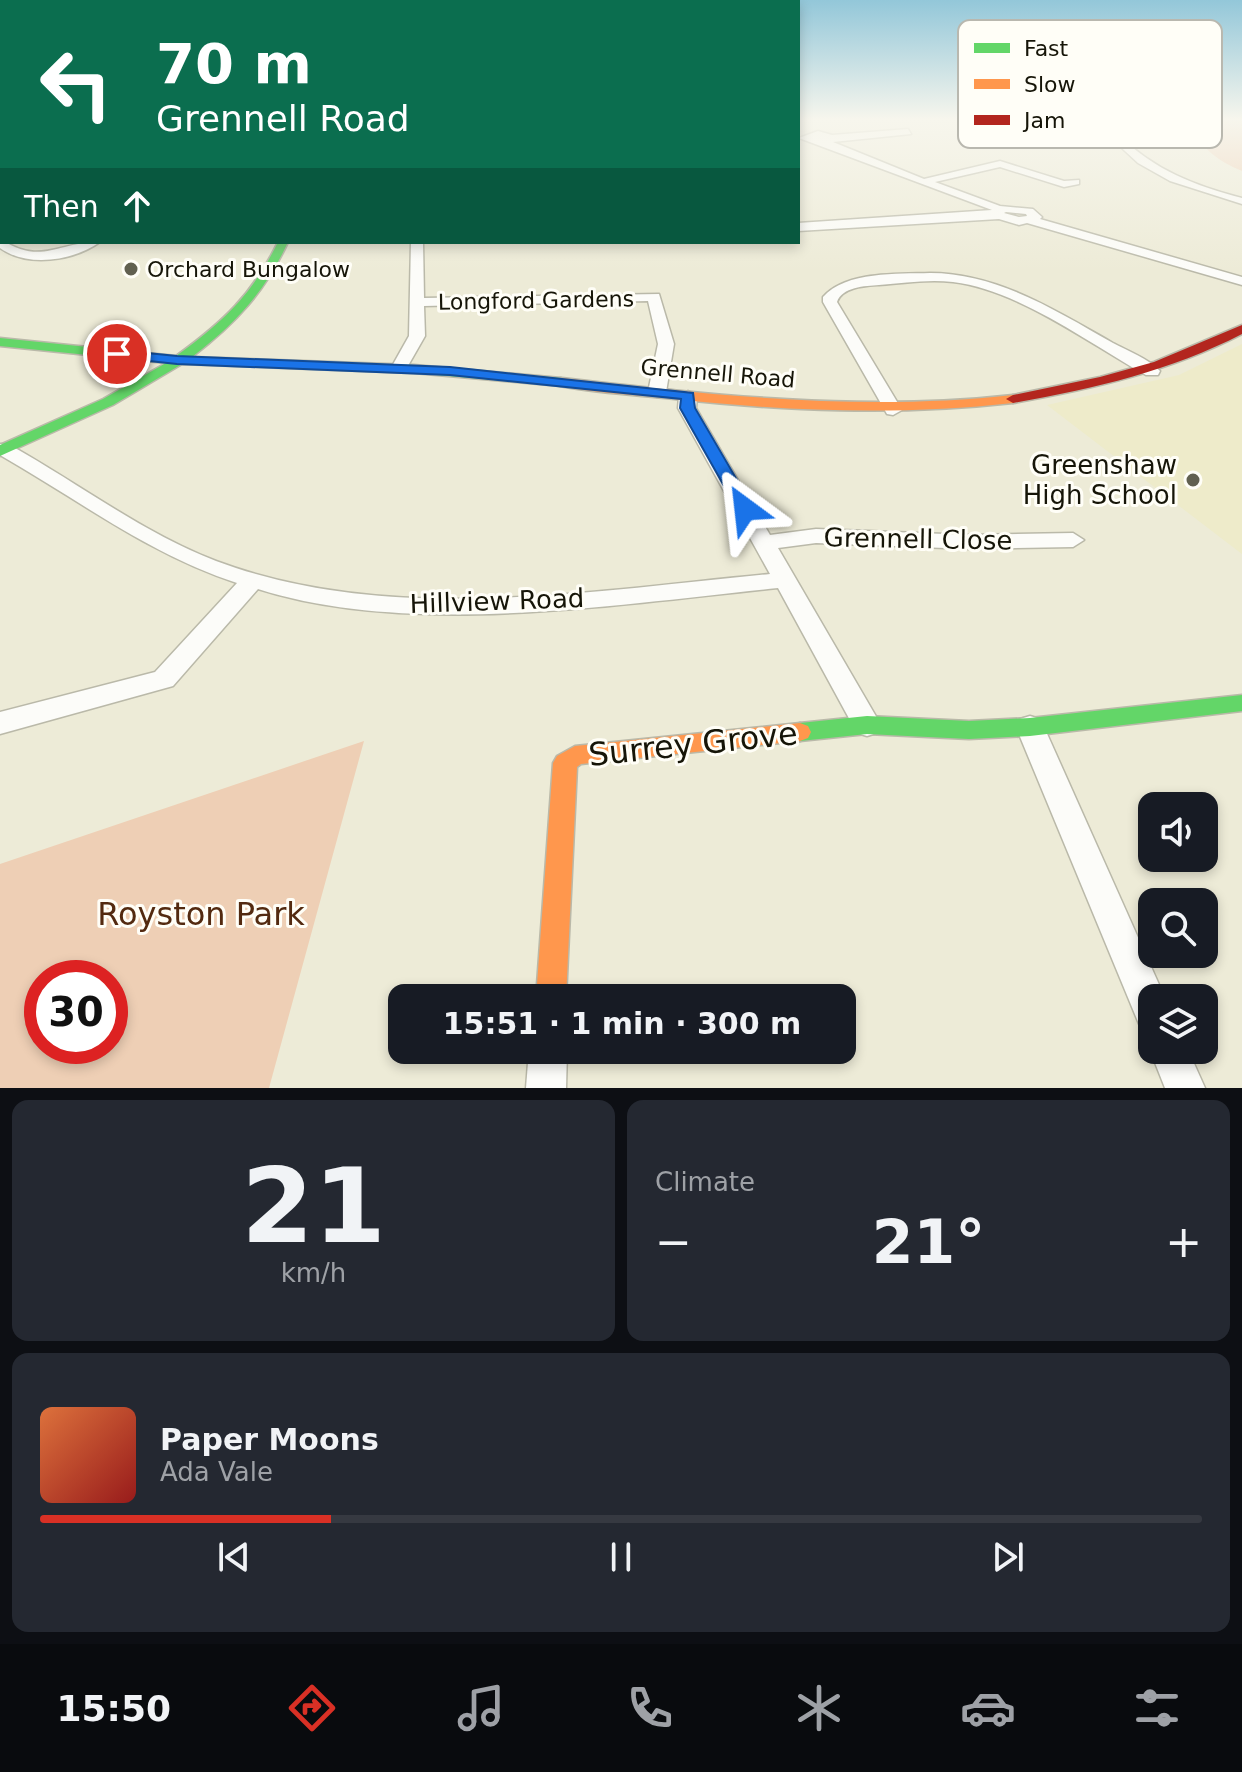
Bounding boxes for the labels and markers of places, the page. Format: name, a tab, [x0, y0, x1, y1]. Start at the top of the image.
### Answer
place label: Orchard Bungalow	[147, 257, 350, 282]
marker: Orchard Bungalow	[122, 260, 140, 278]
pin	[83, 320, 151, 388]
place label: Greenshaw High School	[1023, 450, 1177, 510]
marker: Greenshaw High School	[1184, 471, 1202, 489]

